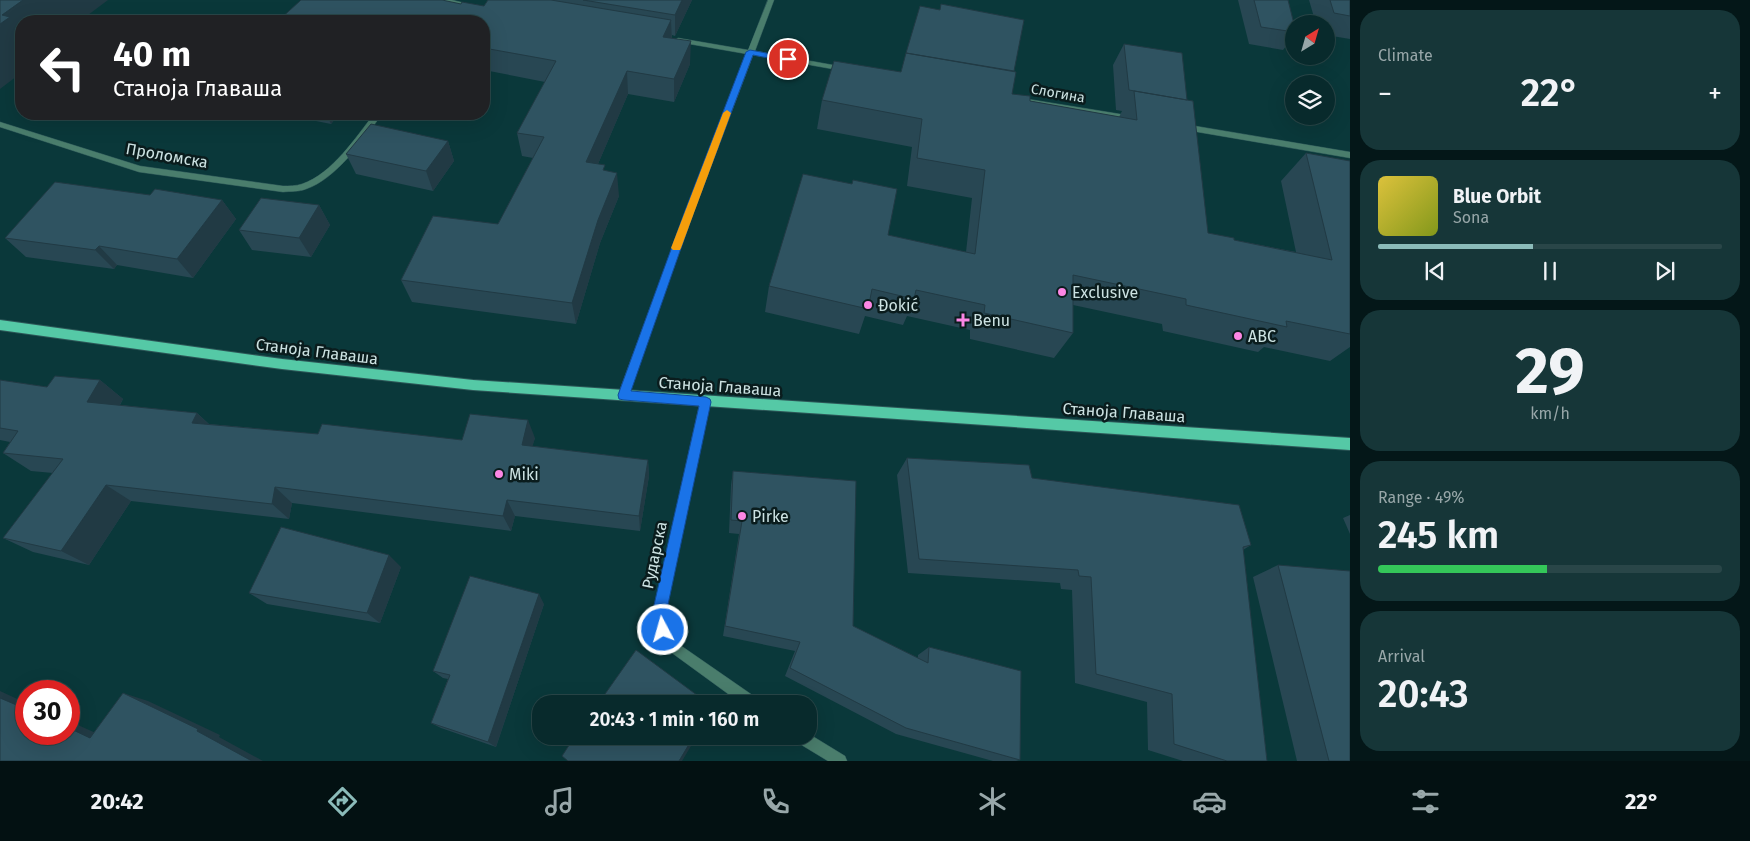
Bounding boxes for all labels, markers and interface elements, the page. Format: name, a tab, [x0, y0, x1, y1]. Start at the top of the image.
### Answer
north arrow	[1285, 15, 1335, 65]
map controls	[1285, 15, 1335, 125]
text: 40 m	[113, 33, 191, 75]
icon: left	[30, 35, 95, 100]
pin	[767, 38, 809, 80]
icon: arrive	[774, 45, 802, 73]
text: Climate	[1378, 46, 1433, 65]
text: 22°	[1521, 70, 1579, 116]
text: Станоја Главаша	[113, 75, 282, 102]
button: layers	[1285, 75, 1335, 125]
text: −	[1378, 77, 1392, 110]
text: +	[1708, 77, 1722, 110]
street label: Слогина	[1030, 80, 1086, 107]
street label: Проломска	[124, 139, 210, 172]
text: Blue Orbit	[1453, 185, 1541, 208]
text: Sona	[1453, 208, 1489, 227]
icon: previous	[1421, 257, 1449, 285]
icon: pause	[1536, 257, 1564, 285]
icon: next	[1651, 257, 1679, 285]
place label: Exclusive	[1072, 283, 1138, 302]
marker: Exclusive	[1056, 286, 1068, 298]
place label: Đokić	[878, 296, 919, 315]
marker: Đokić	[862, 299, 874, 311]
place label: Benu	[973, 311, 1010, 330]
marker: Benu	[957, 314, 969, 326]
place label: ABC	[1248, 327, 1276, 346]
marker: ABC	[1232, 330, 1244, 342]
text: 29	[1515, 332, 1585, 410]
street label: Станоја Главаша	[255, 335, 379, 368]
street label: Станоја Главаша	[658, 373, 782, 400]
street label: Станоја Главаша	[1062, 399, 1186, 426]
text: km/h	[1530, 404, 1570, 423]
place label: Miki	[509, 465, 539, 484]
marker: Miki	[493, 468, 505, 480]
text: Range · 49%	[1378, 488, 1465, 507]
place label: Pirke	[752, 507, 789, 526]
marker: Pirke	[736, 510, 748, 522]
text: 245 km	[1378, 512, 1499, 558]
street label: Рударска	[638, 520, 671, 591]
position arrow	[636, 603, 688, 655]
text: Arrival	[1378, 647, 1425, 666]
text: 20:43	[1378, 671, 1469, 717]
speed limit sign: 30	[15, 680, 80, 745]
text: 20:43 · 1 min · 160 m	[590, 708, 759, 731]
icon: directions	[325, 784, 360, 819]
icon: music	[542, 784, 577, 819]
icon: phone	[758, 784, 793, 819]
icon: climate	[975, 784, 1010, 819]
icon: car	[1192, 784, 1227, 819]
icon: filters	[1408, 784, 1443, 819]
text: 20:42	[91, 788, 144, 815]
text: 22°	[1625, 788, 1659, 815]

